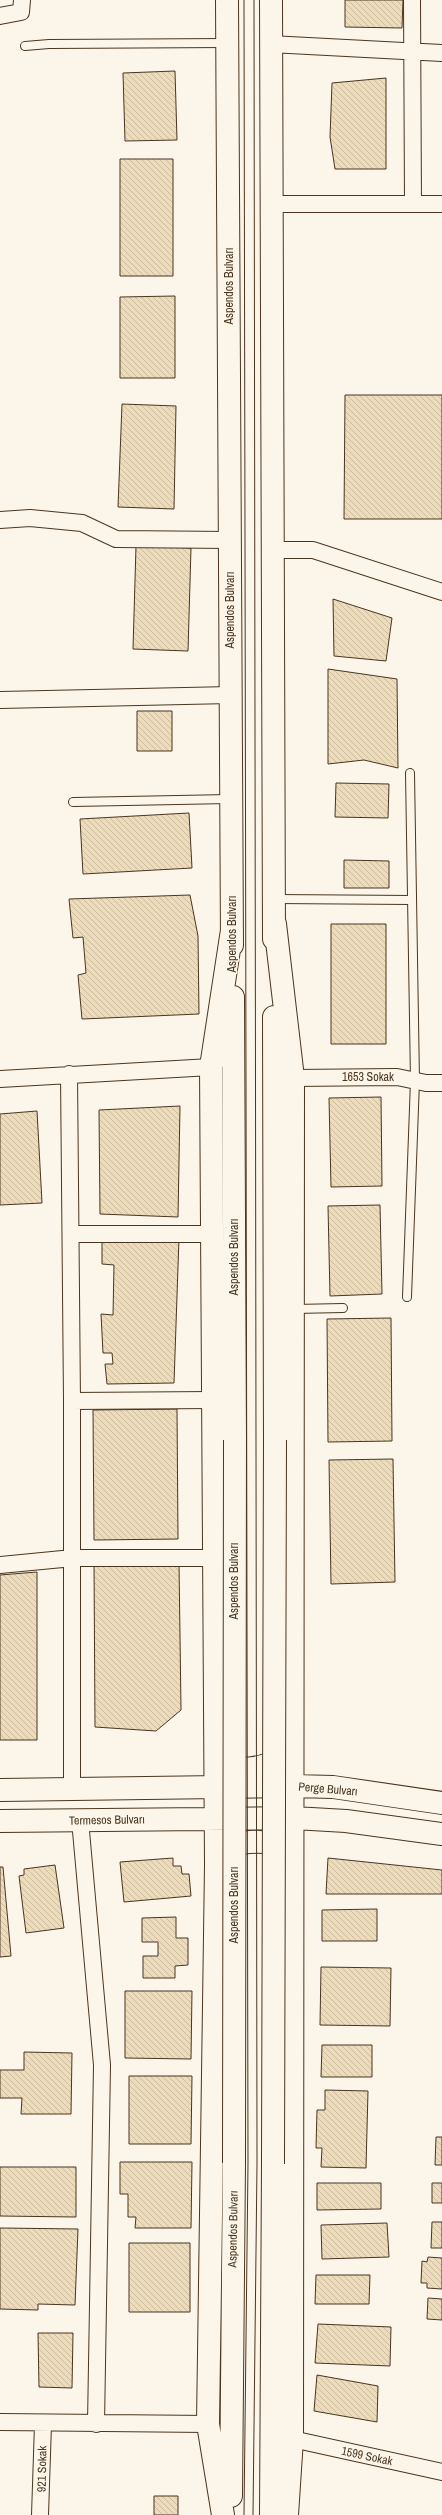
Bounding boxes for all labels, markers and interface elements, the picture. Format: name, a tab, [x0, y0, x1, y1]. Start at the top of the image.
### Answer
street label: Aspendos Bulvarı	[221, 247, 237, 326]
street label: Aspendos Bulvarı	[222, 571, 238, 650]
street label: Aspendos Bulvarı	[224, 895, 240, 974]
street label: 1653 Sokak	[342, 1069, 394, 1085]
street label: Aspendos Bulvarı	[226, 1218, 242, 1297]
street label: Aspendos Bulvarı	[226, 1542, 242, 1621]
street label: Perge Bulvarı	[298, 1778, 358, 1800]
street label: Termesos Bulvarı	[69, 1811, 145, 1829]
street label: Aspendos Bulvarı	[226, 1866, 242, 1945]
street label: Aspendos Bulvarı	[224, 2190, 242, 2269]
street label: 1599 Sokak	[340, 2443, 394, 2469]
street label: 921 Sokak	[34, 2446, 50, 2492]

